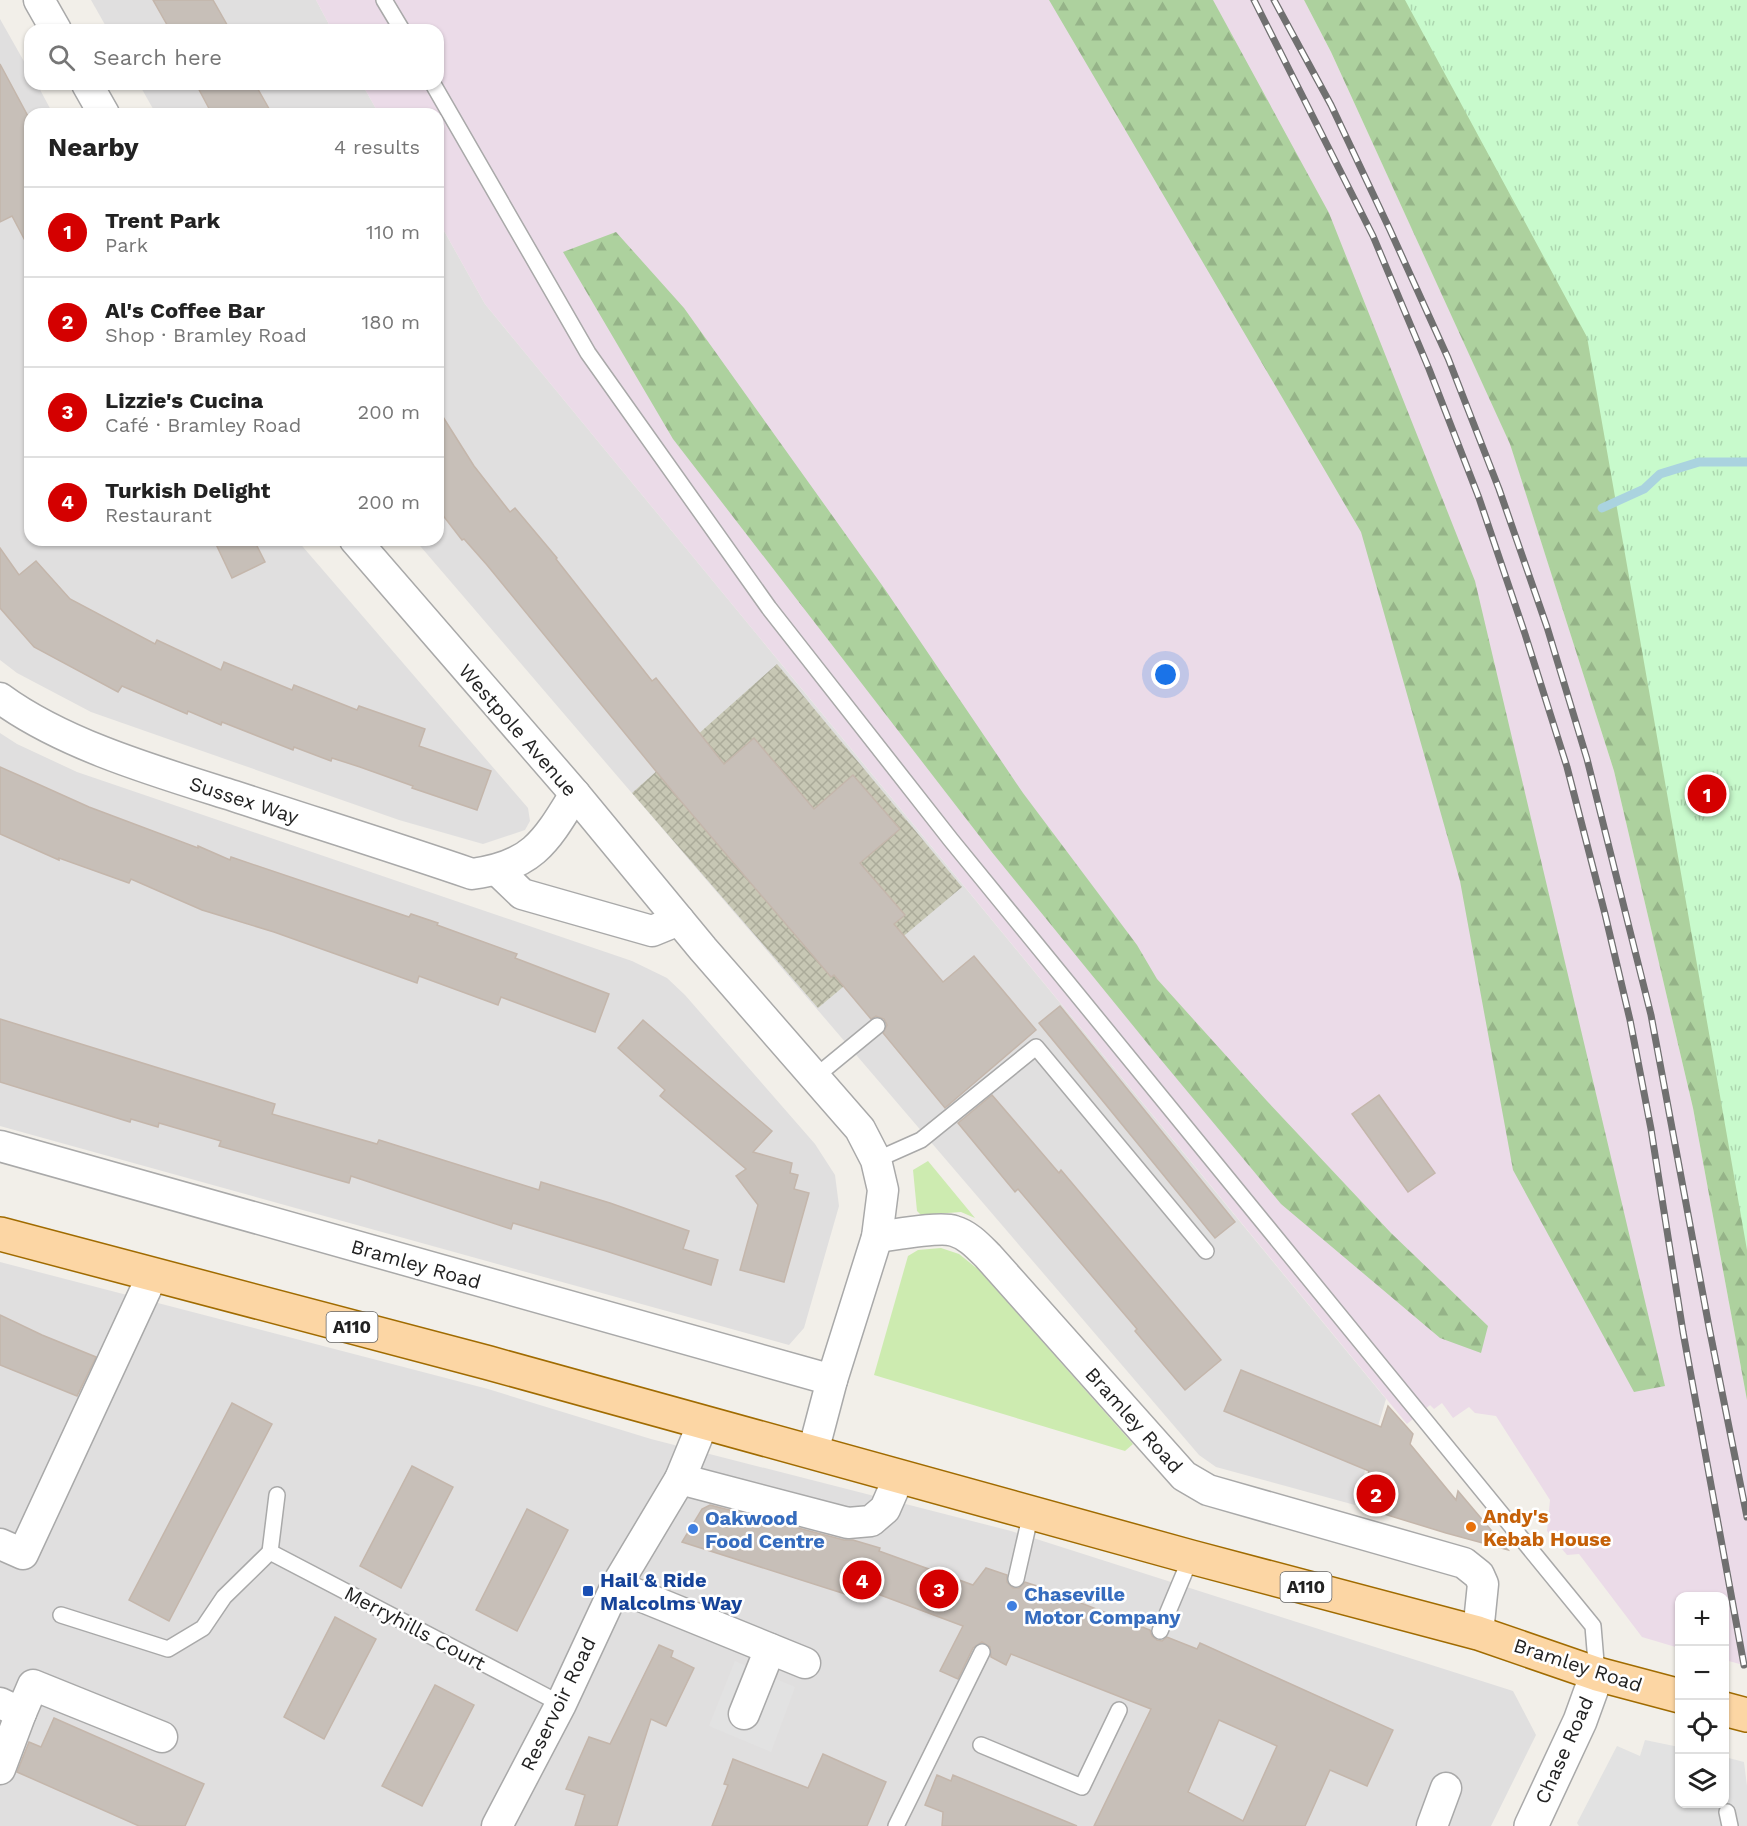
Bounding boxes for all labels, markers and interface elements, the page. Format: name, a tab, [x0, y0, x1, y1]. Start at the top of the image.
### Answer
search box	[24, 24, 444, 90]
icon: search	[45, 41, 78, 74]
text: Search here	[93, 45, 222, 70]
text: Nearby	[48, 132, 139, 162]
text: 4 results	[334, 135, 420, 159]
text: Trent Park	[105, 208, 220, 233]
text: 1	[63, 220, 72, 244]
text: 110 m	[366, 220, 420, 244]
text: Park	[105, 233, 148, 257]
text: Al's Coffee Bar	[105, 298, 265, 323]
text: 2	[62, 310, 73, 334]
text: 180 m	[362, 310, 420, 334]
text: Shop · Bramley Road	[105, 323, 307, 347]
text: Lizzie's Cucina	[105, 388, 263, 413]
text: 3	[62, 400, 73, 424]
text: 200 m	[358, 400, 420, 424]
text: Café · Bramley Road	[105, 413, 301, 437]
text: Turkish Delight	[105, 478, 270, 503]
text: 4	[61, 490, 74, 514]
text: 200 m	[358, 490, 420, 514]
text: Restaurant	[105, 503, 212, 527]
street label: Westpole Avenue	[454, 659, 582, 801]
your location	[1151, 660, 1180, 689]
street label: Sussex Way	[186, 771, 302, 829]
pin: 1	[1688, 772, 1726, 816]
street label: Bramley Road	[348, 1234, 484, 1294]
road number: A110	[326, 1312, 378, 1342]
street label: Bramley Road	[1080, 1362, 1188, 1478]
pin: 2	[1356, 1472, 1396, 1516]
place label: Andy's Kebab House	[1483, 1504, 1611, 1551]
place label: Oakwood Food Centre	[705, 1506, 825, 1553]
marker: Andy's Kebab House	[1464, 1520, 1478, 1534]
marker: Oakwood Food Centre	[686, 1522, 700, 1536]
pin: 4	[842, 1558, 882, 1602]
pin: 3	[920, 1566, 958, 1612]
place label: Hail & Ride Malcolms Way	[600, 1568, 743, 1615]
road number: A110	[1280, 1572, 1332, 1602]
street label: Merryhills Court	[340, 1581, 490, 1676]
place label: Chaseville Motor Company	[1024, 1582, 1181, 1629]
marker: Hail & Ride Malcolms Way	[581, 1584, 595, 1598]
map controls	[1675, 1592, 1729, 1808]
button: +	[1675, 1592, 1729, 1646]
marker: Chaseville Motor Company	[1005, 1599, 1019, 1613]
street label: Reservoir Road	[515, 1633, 601, 1775]
street label: Bramley Road	[1511, 1633, 1645, 1697]
button: −	[1675, 1646, 1729, 1700]
street label: Chase Road	[1530, 1693, 1598, 1807]
button: locate	[1675, 1700, 1729, 1754]
button: layers	[1675, 1754, 1729, 1808]

